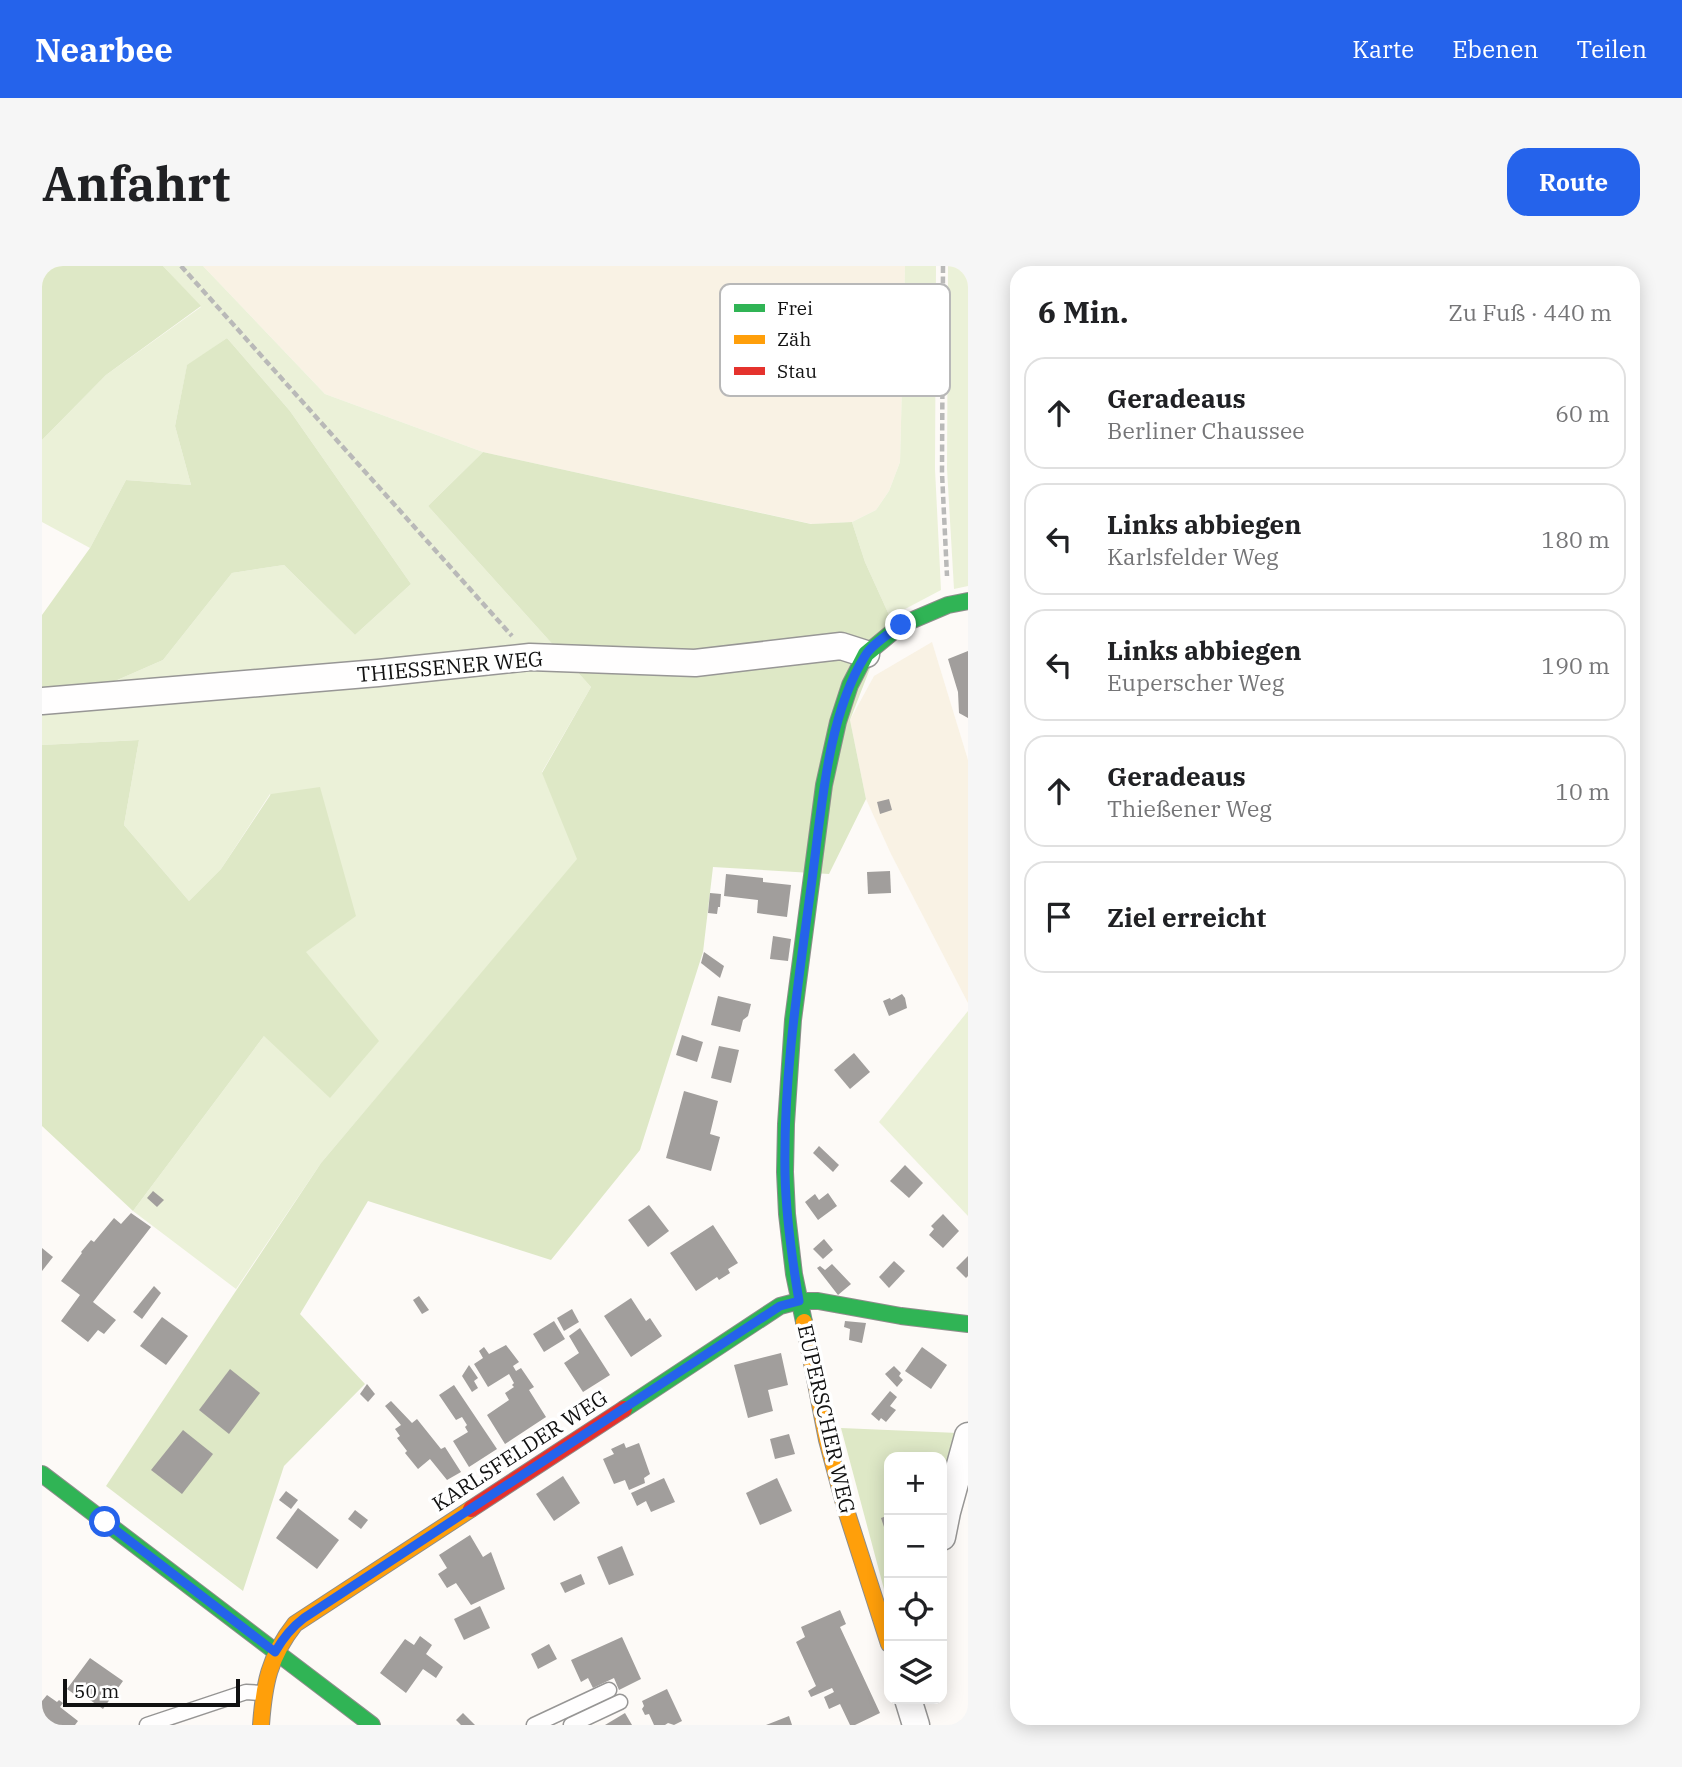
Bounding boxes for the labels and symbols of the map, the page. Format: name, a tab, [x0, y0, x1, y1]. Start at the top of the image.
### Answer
legend	[720, 284, 950, 396]
text: Frei	[777, 296, 813, 320]
text: Zäh	[777, 327, 811, 351]
text: Stau	[777, 359, 817, 383]
route end	[885, 609, 916, 640]
street label: THIESSENER WEG	[356, 644, 544, 688]
street label: EUPERSCHER WEG	[792, 1321, 862, 1516]
street label: KARLSFELDER WEG	[427, 1383, 612, 1517]
route start	[89, 1506, 120, 1537]
scale bar	[63, 1676, 240, 1708]

